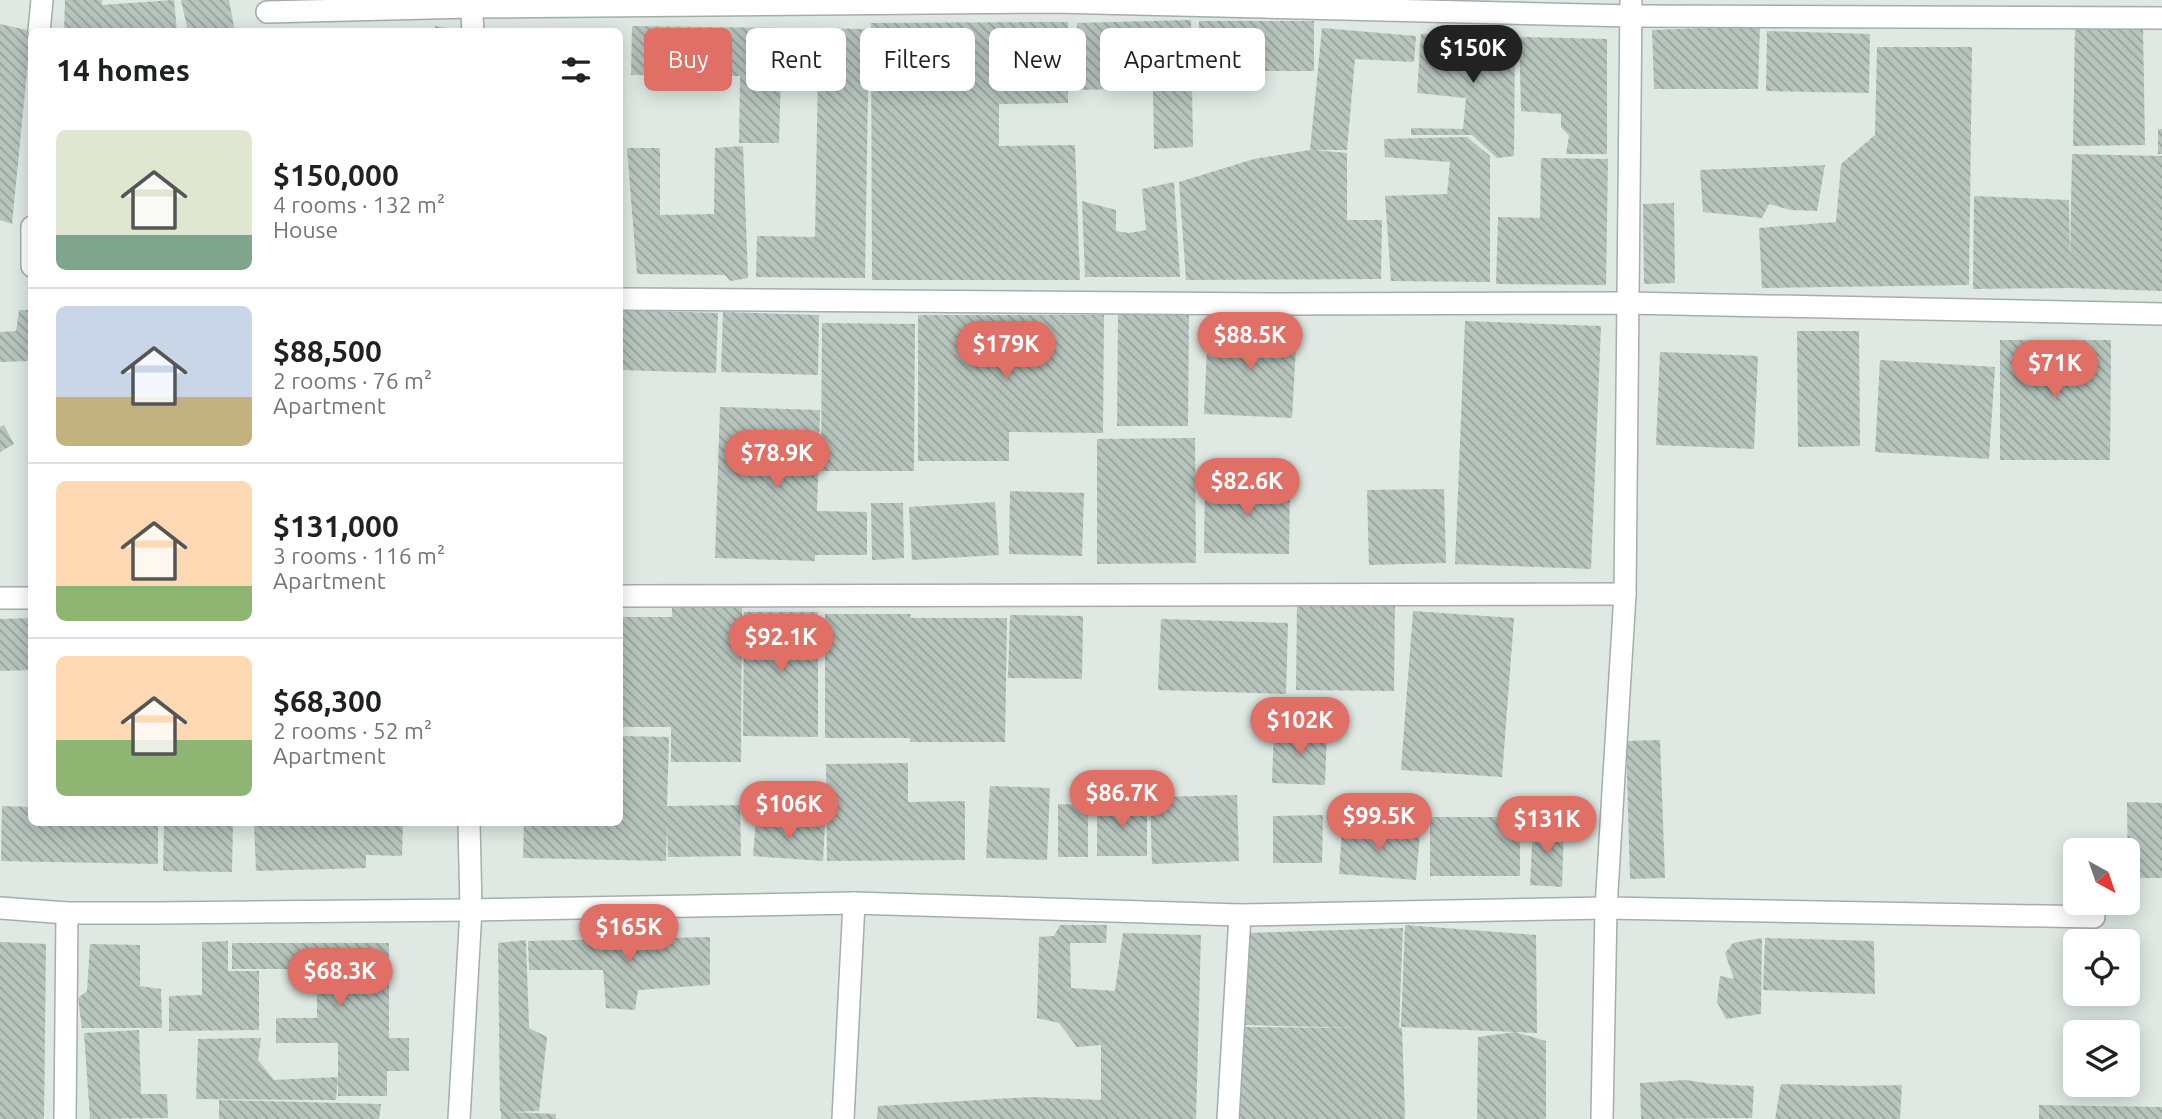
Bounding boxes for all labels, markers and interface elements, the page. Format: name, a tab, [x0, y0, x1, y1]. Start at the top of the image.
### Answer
pin: $150K	[1424, 25, 1522, 85]
chip: Buy	[644, 28, 732, 91]
chip: Rent	[746, 28, 846, 91]
chip: Filters	[860, 28, 975, 91]
chip: New	[989, 28, 1086, 91]
chip: Apartment	[1100, 28, 1265, 91]
text: $150K	[1439, 35, 1507, 60]
icon: filters	[557, 51, 595, 89]
text: 14 homes	[56, 53, 190, 87]
icon: home	[112, 158, 196, 242]
text: $150,000	[273, 158, 399, 192]
text: 4 rooms · 132 m²	[273, 192, 445, 217]
text: House	[273, 217, 338, 242]
pin: $88.5K	[1193, 312, 1307, 372]
pin: $179K	[957, 322, 1055, 381]
text: $88.5K	[1214, 322, 1286, 347]
text: $179K	[972, 331, 1040, 356]
icon: home	[112, 334, 196, 418]
text: $88,500	[273, 334, 382, 368]
pin: $71K	[2014, 340, 2096, 400]
text: $71K	[2028, 350, 2082, 375]
text: 2 rooms · 76 m²	[273, 368, 432, 393]
text: Apartment	[273, 393, 386, 418]
pin: $78.9K	[720, 430, 834, 490]
text: $78.9K	[741, 440, 813, 465]
pin: $82.6K	[1190, 458, 1304, 518]
text: $82.6K	[1211, 468, 1283, 493]
icon: home	[112, 509, 196, 593]
text: $131,000	[273, 509, 399, 543]
text: 3 rooms · 116 m²	[273, 543, 445, 568]
text: Apartment	[273, 568, 386, 593]
pin: $92.1K	[724, 614, 838, 674]
text: $92.1K	[745, 624, 817, 649]
icon: home	[112, 684, 196, 768]
text: $68,300	[273, 684, 382, 718]
pin: $102K	[1251, 698, 1349, 757]
text: $102K	[1266, 707, 1334, 732]
text: 2 rooms · 52 m²	[273, 718, 432, 743]
text: Apartment	[273, 743, 386, 768]
pin: $86.7K	[1065, 770, 1179, 830]
text: $86.7K	[1086, 780, 1158, 805]
pin: $106K	[740, 782, 838, 841]
text: $106K	[755, 791, 823, 816]
pin: $99.5K	[1322, 794, 1436, 853]
pin: $131K	[1498, 796, 1596, 856]
text: $99.5K	[1343, 803, 1415, 828]
text: $131K	[1513, 806, 1581, 831]
north arrow	[2063, 838, 2140, 915]
map controls	[2063, 838, 2140, 1097]
pin: $165K	[580, 904, 678, 964]
text: $165K	[595, 914, 663, 939]
button: locate	[2063, 929, 2140, 1006]
pin: $68.3K	[283, 948, 397, 1008]
text: $68.3K	[304, 958, 376, 983]
button: layers	[2063, 1020, 2140, 1097]

